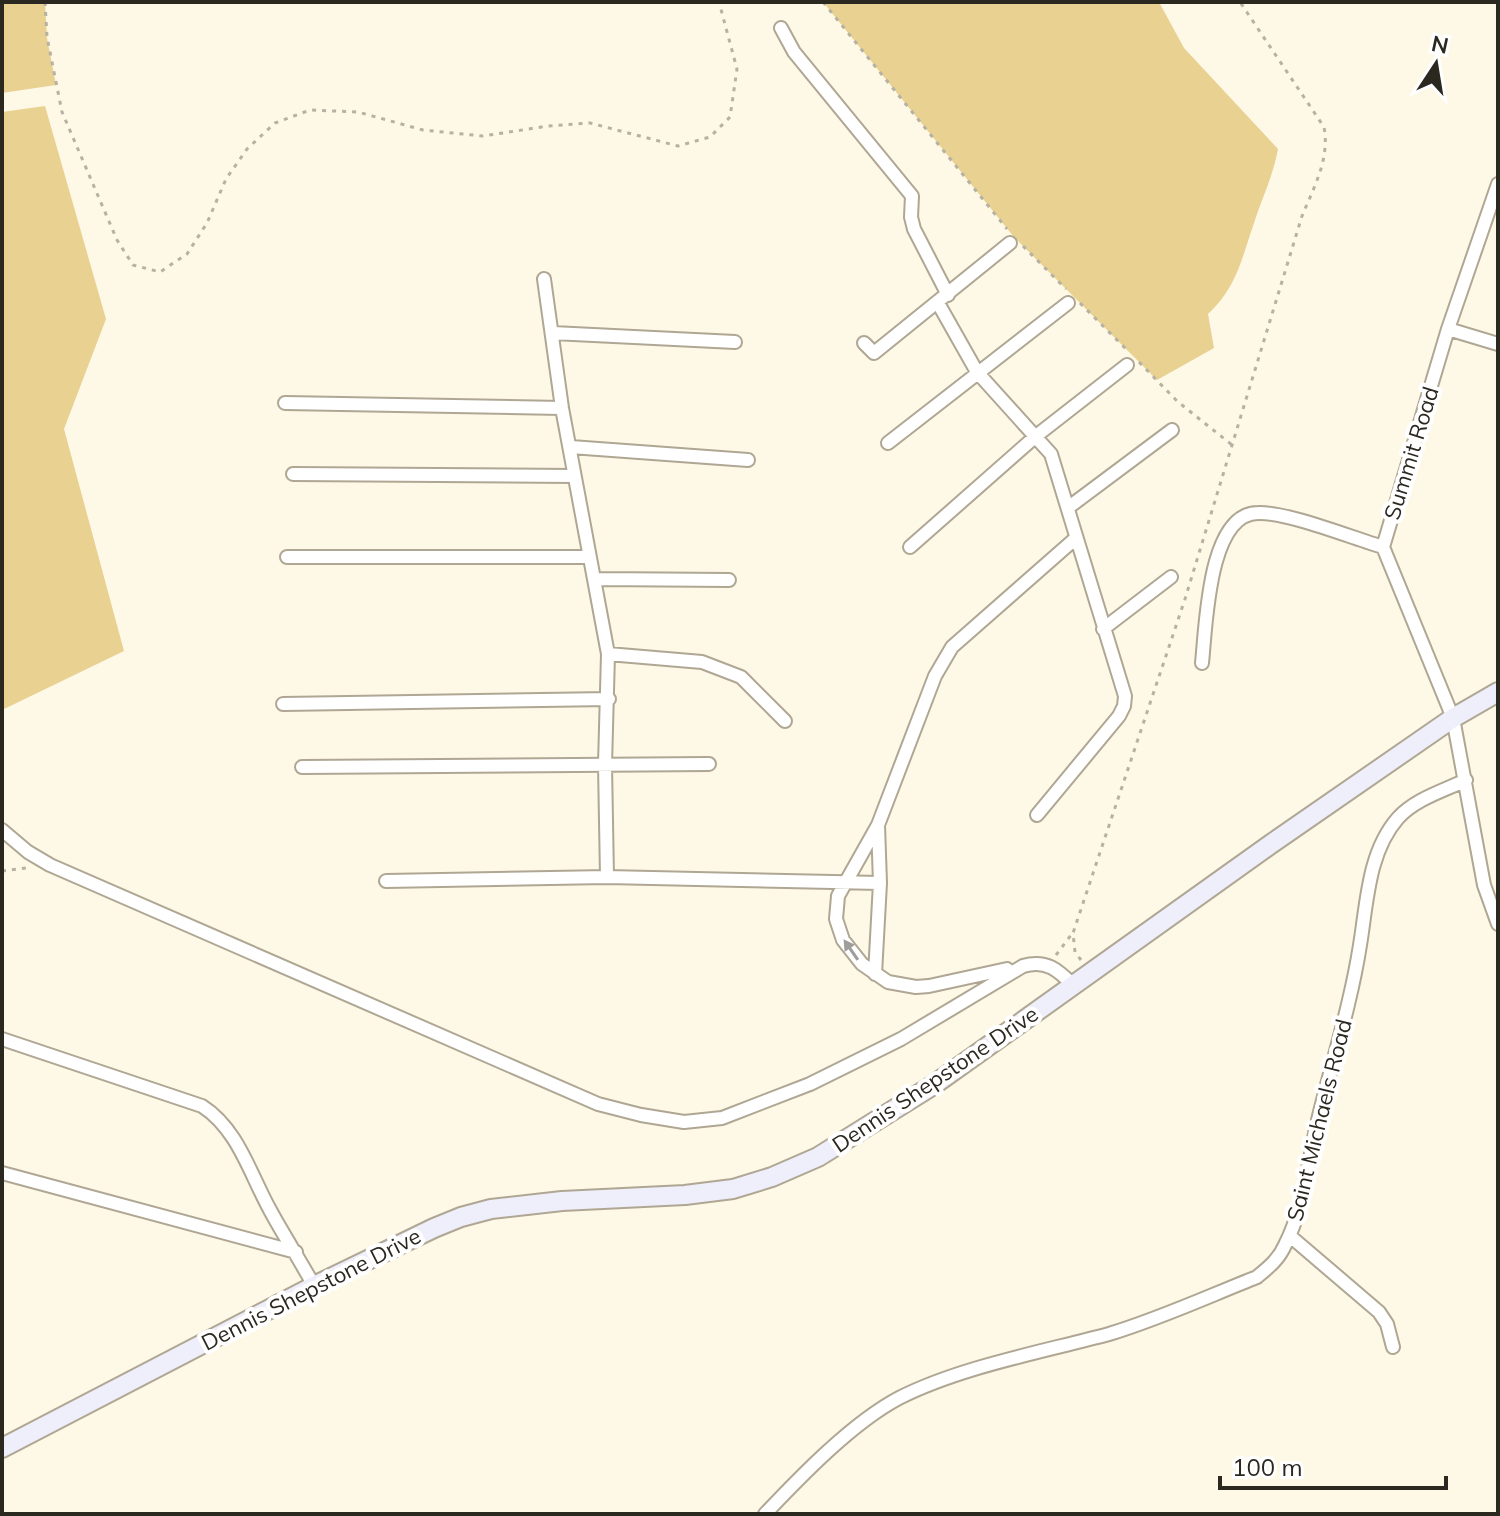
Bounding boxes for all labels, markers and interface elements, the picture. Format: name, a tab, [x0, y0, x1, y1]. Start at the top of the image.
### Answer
north arrow	[1396, 24, 1476, 104]
text: N	[1429, 29, 1451, 60]
street label: Summit Road	[1377, 383, 1445, 523]
one-way arrow	[844, 939, 859, 960]
street label: Dennis Shepstone Drive	[827, 1000, 1043, 1158]
street label: Saint Michaels Road	[1280, 1016, 1358, 1224]
street label: Dennis Shepstone Drive	[197, 1221, 425, 1357]
scale bar	[1220, 1440, 1446, 1490]
text: 100 m	[1232, 1452, 1303, 1482]

